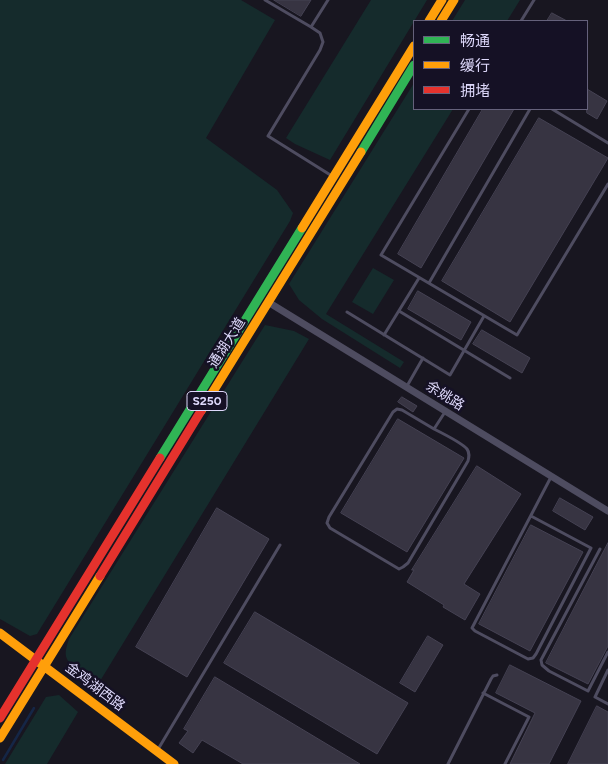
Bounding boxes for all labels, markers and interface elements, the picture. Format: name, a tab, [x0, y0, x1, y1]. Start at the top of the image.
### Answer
legend	[413, 20, 588, 110]
text: 畅通	[460, 32, 490, 50]
text: 缓行	[460, 57, 490, 75]
text: 拥堵	[460, 82, 490, 100]
street label: 通湖大道	[205, 315, 249, 371]
street label: 余姚路	[423, 378, 467, 414]
road number: S250	[187, 392, 227, 411]
street label: 金鸡湖西路	[62, 659, 128, 715]

